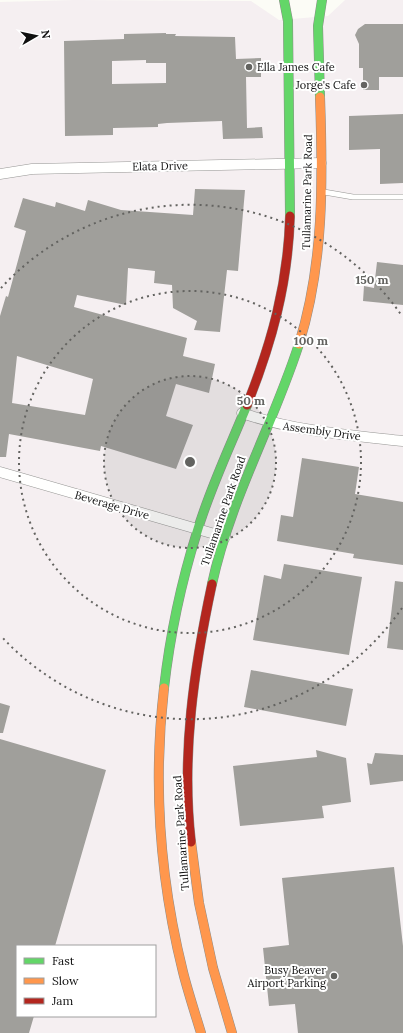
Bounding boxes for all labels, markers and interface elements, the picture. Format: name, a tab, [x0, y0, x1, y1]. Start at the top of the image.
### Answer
north arrow	[16, 16, 56, 56]
text: N	[38, 29, 54, 40]
place label: Ella James Cafe	[257, 60, 335, 74]
marker: Ella James Cafe	[244, 62, 254, 72]
place label: Jorge's Cafe	[295, 78, 356, 92]
marker: Jorge's Cafe	[359, 80, 369, 90]
street label: Tullamarine Park Road	[299, 134, 315, 250]
street label: Elata Drive	[132, 159, 188, 173]
text: 150 m	[355, 272, 389, 287]
text: 100 m	[294, 333, 328, 348]
text: 50 m	[237, 393, 265, 408]
street label: Assembly Drive	[281, 418, 362, 443]
street label: Tullamarine Park Road	[198, 454, 249, 568]
centre of rings	[183, 455, 197, 469]
street label: Beverage Drive	[73, 488, 151, 522]
street label: Tullamarine Park Road	[170, 775, 192, 891]
legend	[16, 945, 156, 1017]
text: Fast	[52, 953, 75, 968]
place label: Busy Beaver Airport Parking	[247, 963, 327, 990]
marker: Busy Beaver Airport Parking	[329, 971, 339, 981]
text: Slow	[52, 973, 79, 988]
text: Jam	[51, 993, 73, 1008]

